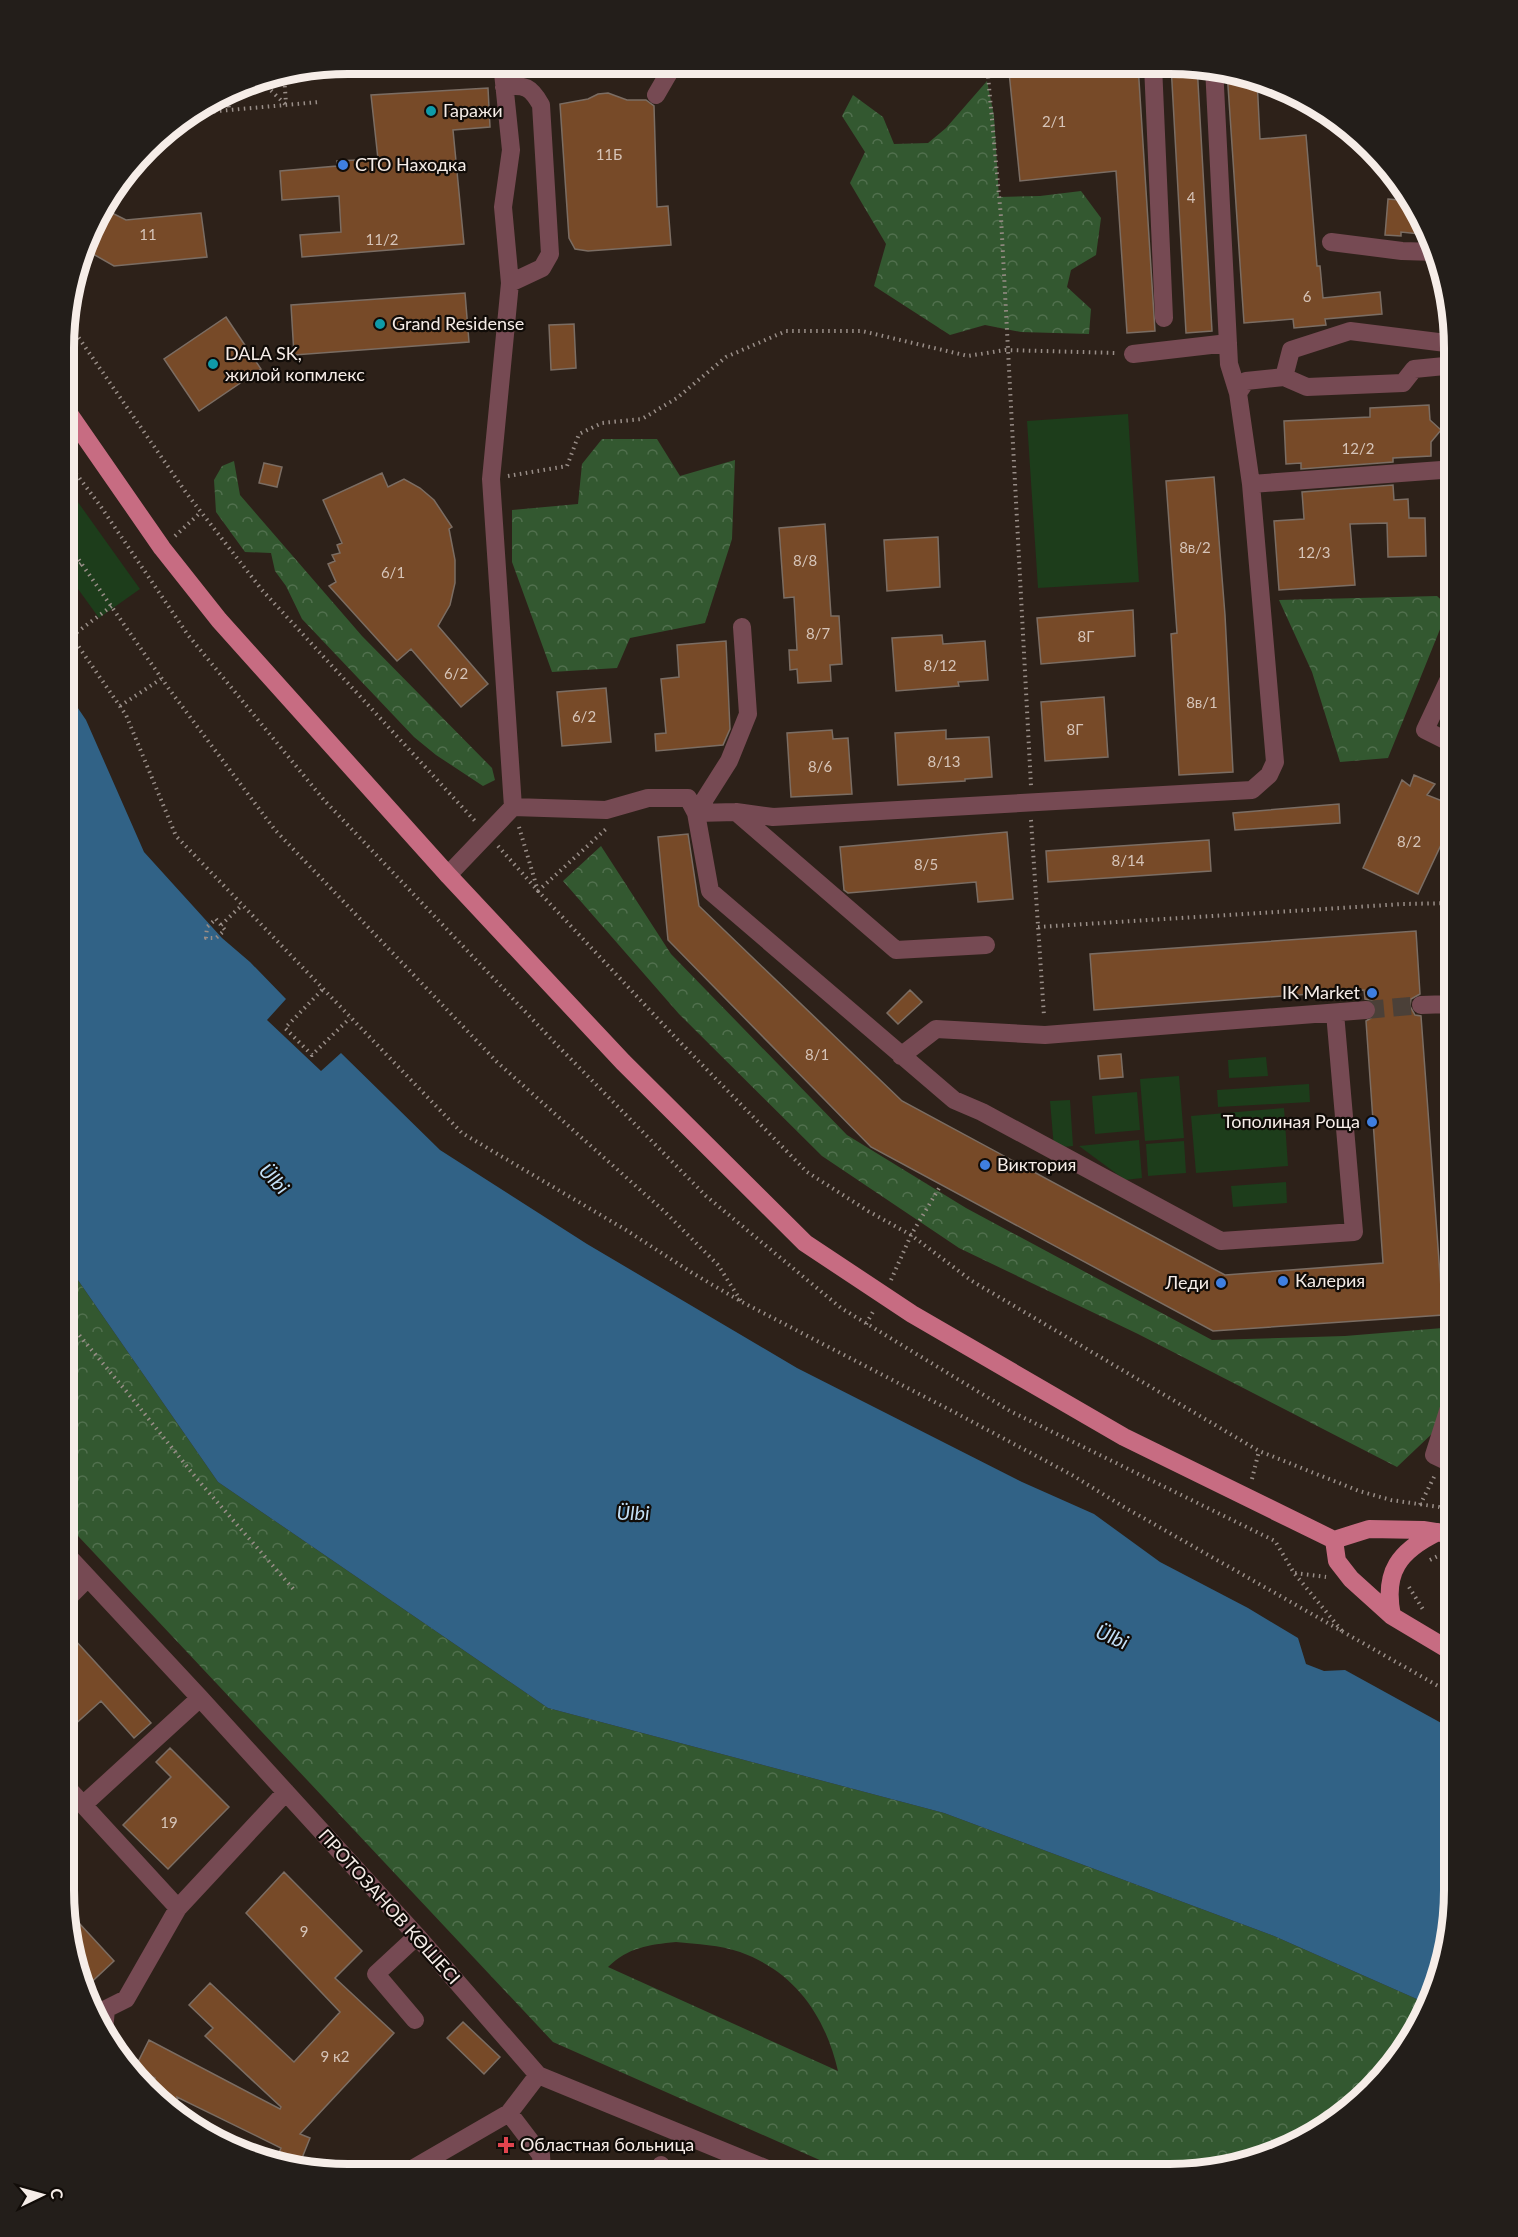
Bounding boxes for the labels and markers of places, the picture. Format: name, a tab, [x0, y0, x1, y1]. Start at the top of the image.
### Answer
place label: Гаражи	[443, 99, 503, 121]
marker: Гаражи	[424, 104, 438, 118]
place label: СТО Находка	[355, 153, 466, 175]
marker: СТО Находка	[336, 158, 350, 172]
place label: Grand Residense	[392, 312, 524, 334]
marker: Grand Residense	[373, 317, 387, 331]
place label: DALA SK, жилой копмлекс	[225, 342, 365, 385]
marker: DALA SK, жилой копмлекс	[206, 357, 220, 371]
place label: IK Market	[1282, 981, 1361, 1003]
marker: IK Market	[1365, 986, 1379, 1000]
place label: Тополиная Роща	[1223, 1110, 1360, 1132]
marker: Тополиная Роща	[1365, 1115, 1379, 1129]
place label: Виктория	[997, 1153, 1076, 1175]
marker: Виктория	[978, 1158, 992, 1172]
place label: Калерия	[1295, 1269, 1365, 1291]
place label: Леди	[1164, 1271, 1209, 1293]
marker: Калерия	[1276, 1274, 1290, 1288]
marker: Леди	[1214, 1276, 1228, 1290]
place label: Областная больница	[520, 2133, 694, 2155]
marker: Областная больница	[497, 2136, 515, 2154]

